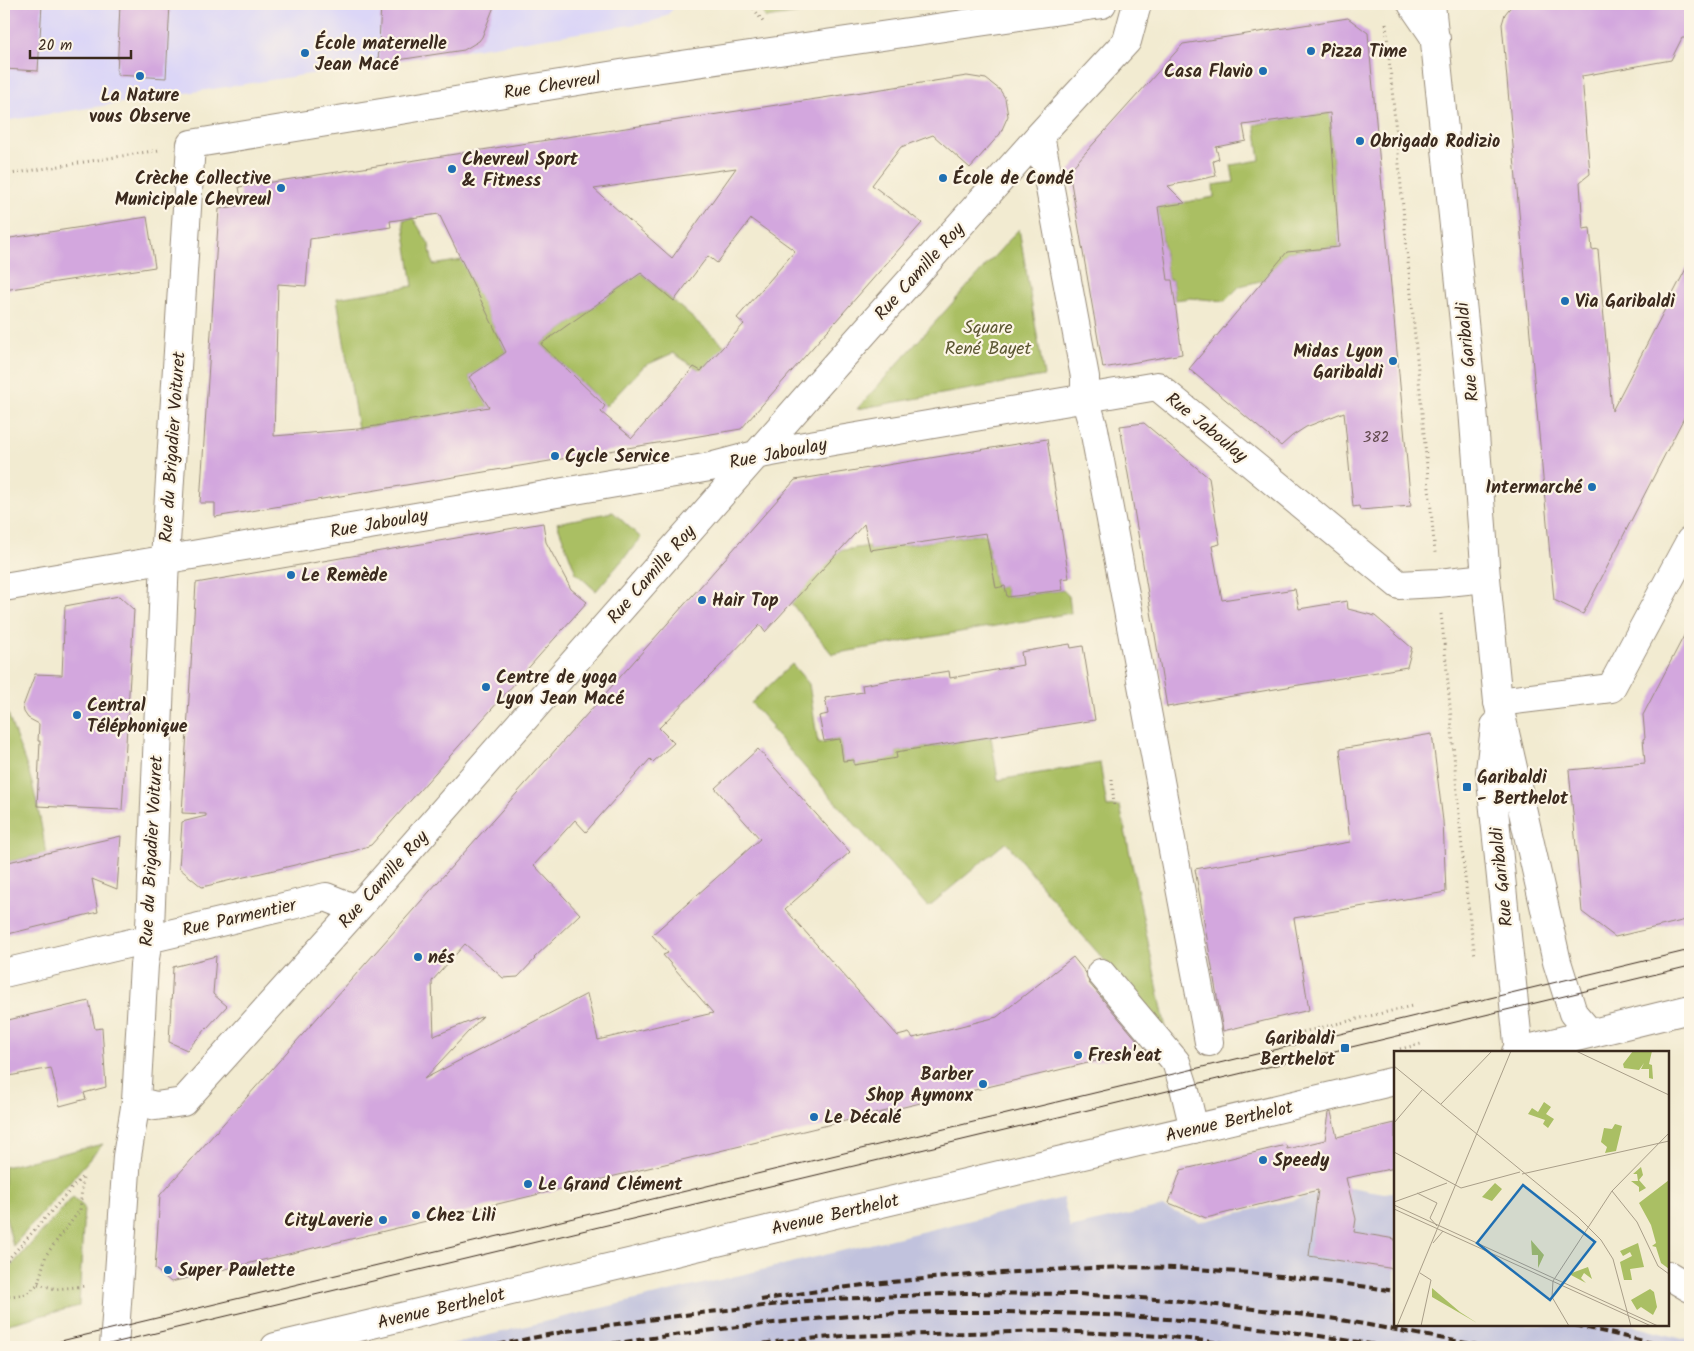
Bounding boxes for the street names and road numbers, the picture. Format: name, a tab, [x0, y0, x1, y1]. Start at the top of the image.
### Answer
street label: Rue Chevreul	[502, 64, 603, 108]
street label: Rue Camille Roy	[868, 216, 973, 328]
street label: Rue Garibaldi	[1449, 300, 1488, 403]
street label: Rue du Brigadier Voituret	[152, 350, 195, 544]
street label: Rue Jaboulay	[1158, 386, 1254, 471]
street label: Rue Jaboulay	[727, 431, 830, 478]
street label: Rue Jaboulay	[328, 502, 431, 547]
street label: Rue Camille Roy	[601, 518, 704, 631]
street label: Rue du Brigadier Voituret	[133, 754, 172, 947]
street label: Rue Camille Roy	[332, 824, 437, 936]
street label: Rue Garibaldi	[1483, 825, 1522, 928]
street label: Rue Parmentier	[180, 891, 300, 946]
street label: Avenue Berthelot	[1163, 1093, 1297, 1151]
street label: Avenue Berthelot	[769, 1186, 903, 1244]
street label: Avenue Berthelot	[375, 1280, 509, 1338]

